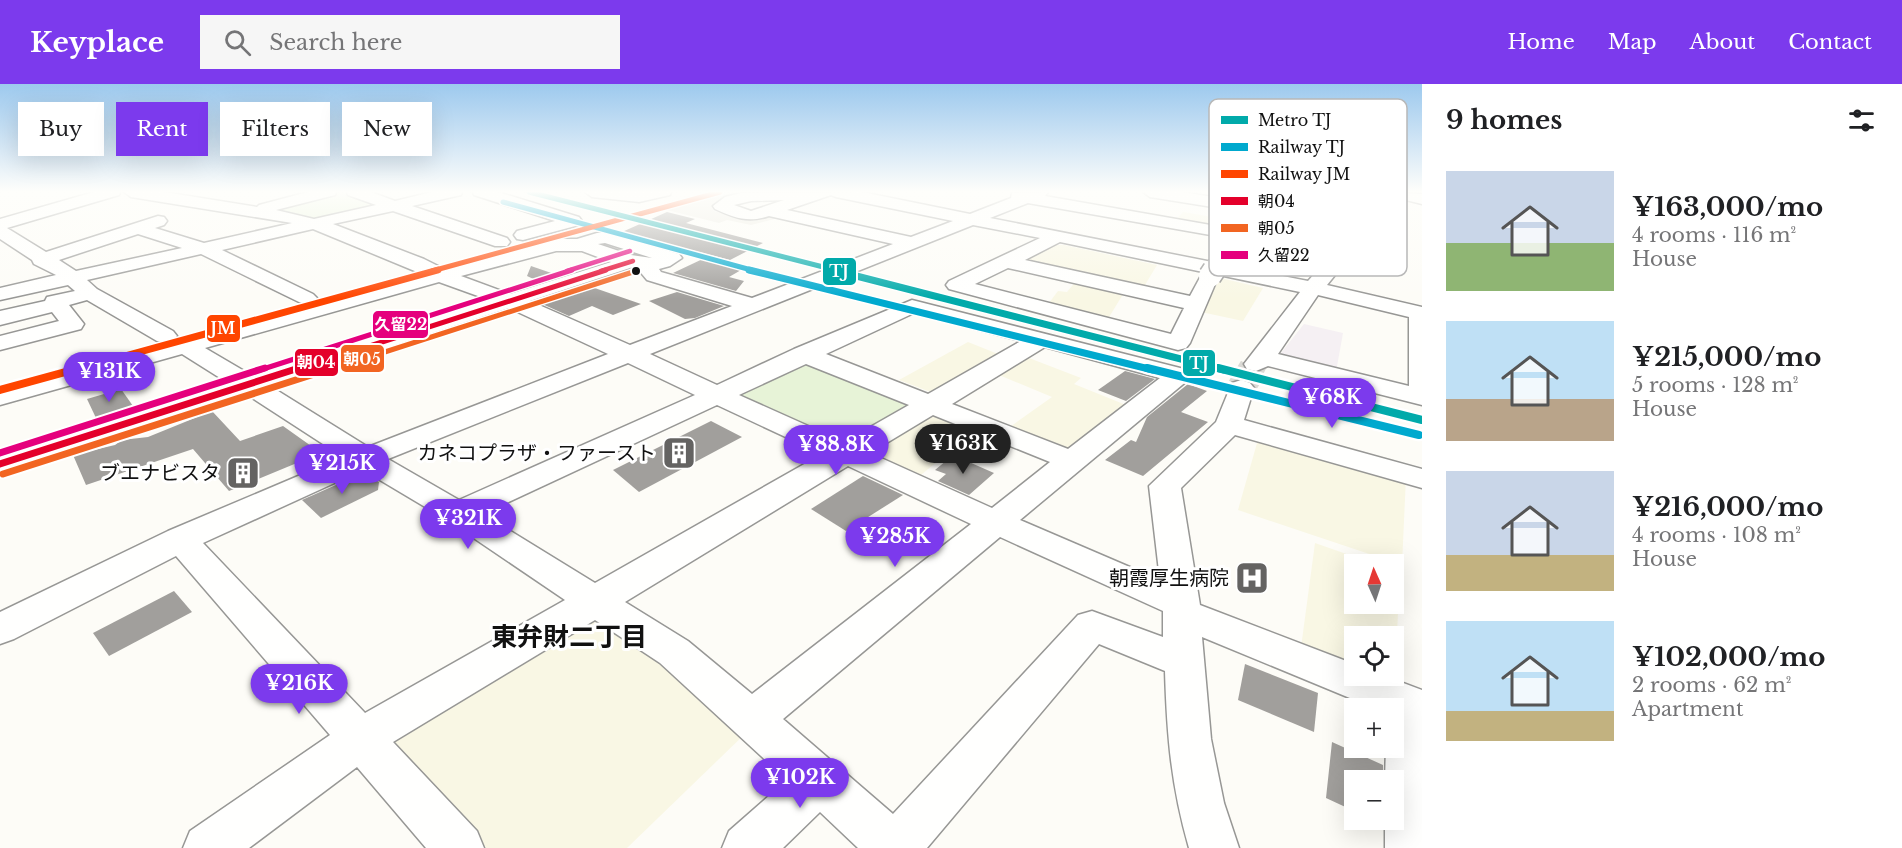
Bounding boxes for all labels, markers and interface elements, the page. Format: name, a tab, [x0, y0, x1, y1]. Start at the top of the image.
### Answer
search box	[200, 15, 620, 69]
text: Keyplace	[30, 25, 164, 60]
icon: search	[221, 26, 254, 59]
text: Search here	[269, 29, 402, 56]
text: Home	[1508, 29, 1575, 55]
text: Map	[1608, 29, 1656, 55]
text: About	[1689, 29, 1755, 55]
text: Contact	[1788, 29, 1872, 55]
legend	[1209, 99, 1407, 276]
chip: Buy	[18, 102, 104, 156]
chip: Rent	[116, 102, 208, 156]
chip: Filters	[220, 102, 330, 156]
chip: New	[342, 102, 432, 156]
text: 9 homes	[1446, 104, 1562, 136]
icon: filters	[1845, 104, 1878, 137]
text: Metro TJ	[1258, 110, 1331, 130]
text: Railway TJ	[1258, 137, 1345, 157]
text: Railway JM	[1258, 164, 1350, 184]
text: 朝04	[1258, 191, 1295, 211]
text: ¥163,000/mo	[1632, 191, 1823, 223]
icon: home	[1494, 195, 1566, 267]
text: 朝05	[1258, 218, 1295, 238]
text: 4 rooms · 116 m²	[1632, 223, 1796, 247]
text: 久留22	[1258, 245, 1310, 265]
text: House	[1632, 247, 1697, 271]
line badge: TJ	[822, 257, 857, 286]
text: TJ	[829, 261, 849, 281]
unlabelled marker	[630, 265, 642, 277]
line badge: 久留22	[372, 310, 429, 339]
line badge: JM	[206, 314, 241, 343]
text: 久留22	[375, 314, 427, 334]
text: JM	[208, 318, 235, 338]
text: ¥215,000/mo	[1632, 341, 1821, 373]
line badge: 朝05	[340, 344, 385, 373]
icon: home	[1494, 345, 1566, 417]
line badge: 朝04	[294, 348, 339, 377]
text: 朝05	[343, 349, 381, 369]
line badge: TJ	[1182, 349, 1216, 377]
pin: ¥131K	[67, 352, 151, 403]
text: 朝04	[297, 352, 335, 372]
text: TJ	[1189, 353, 1209, 373]
text: ¥131K	[77, 359, 141, 383]
text: 5 rooms · 128 m²	[1632, 373, 1799, 397]
pin: ¥68K	[1296, 378, 1368, 429]
text: ¥68K	[1302, 385, 1362, 409]
text: House	[1632, 397, 1697, 421]
pin: ¥163K	[921, 424, 1005, 475]
pin: ¥88.8K	[787, 425, 885, 476]
text: ¥163K	[929, 431, 997, 455]
text: ¥88.8K	[798, 432, 874, 456]
building icon: カネコプラザ・ファースト	[661, 435, 697, 471]
place label: カネコプラザ・ファースト	[417, 441, 656, 465]
pin: ¥215K	[300, 444, 384, 495]
text: ¥215K	[308, 451, 376, 475]
building icon: ブエナビスタ	[225, 455, 261, 491]
place label: ブエナビスタ	[100, 461, 220, 485]
text: ¥216,000/mo	[1632, 491, 1823, 523]
icon: home	[1494, 495, 1566, 567]
pin: ¥321K	[426, 499, 510, 550]
text: ¥321K	[434, 506, 502, 530]
pin: ¥285K	[853, 517, 937, 568]
text: 4 rooms · 108 m²	[1632, 523, 1801, 547]
text: ¥285K	[859, 524, 931, 548]
text: House	[1632, 547, 1697, 571]
north arrow	[1344, 554, 1404, 614]
map controls	[1344, 554, 1404, 830]
hospital icon: 朝霞厚生病院	[1234, 560, 1270, 596]
place label: 朝霞厚生病院	[1109, 566, 1229, 590]
district label: 東弁財二丁目	[491, 621, 647, 653]
button: locate	[1344, 626, 1404, 686]
text: ¥102,000/mo	[1632, 641, 1826, 673]
icon: home	[1494, 645, 1566, 717]
pin: ¥216K	[257, 664, 341, 715]
text: ¥216K	[265, 671, 333, 695]
text: 2 rooms · 62 m²	[1632, 673, 1791, 697]
text: Apartment	[1632, 697, 1743, 721]
button: +	[1344, 698, 1404, 758]
pin: ¥102K	[758, 758, 842, 809]
text: ¥102K	[765, 765, 835, 789]
button: −	[1344, 770, 1404, 830]

